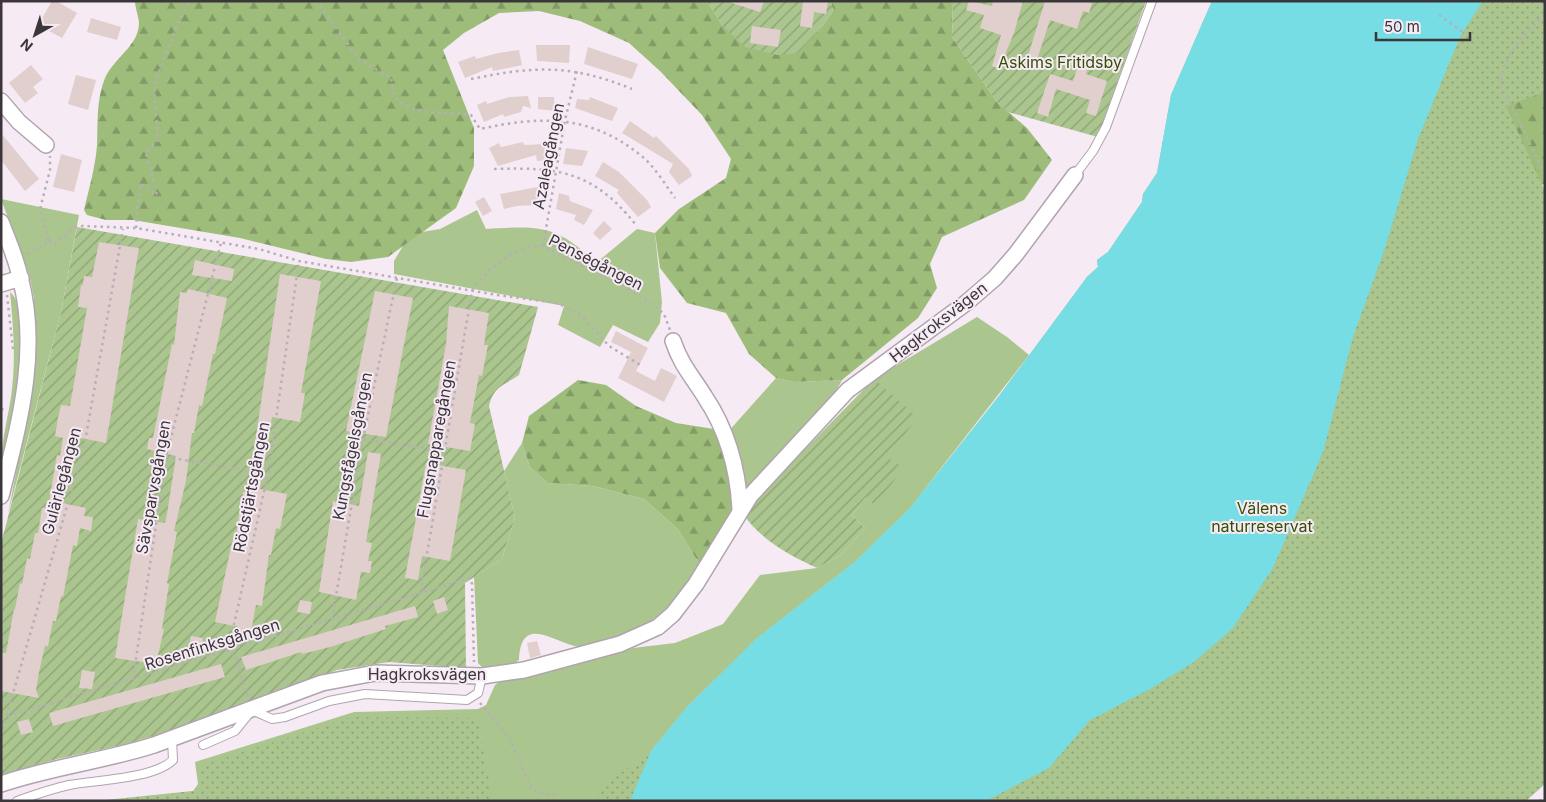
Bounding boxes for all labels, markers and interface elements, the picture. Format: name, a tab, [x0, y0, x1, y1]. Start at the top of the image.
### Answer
north arrow	[10, 10, 60, 60]
scale bar	[1376, 10, 1470, 42]
text: 50 m	[1384, 17, 1420, 36]
text: N	[17, 36, 36, 55]
park label: Askims Fritidsby	[998, 52, 1122, 72]
street label: Azaleagången	[528, 101, 568, 211]
street label: Penségången	[545, 230, 647, 294]
street label: Hagkroksvägen	[885, 278, 991, 366]
street label: Flugsnapparegången	[412, 358, 460, 520]
street label: Kungsfågelsgången	[328, 370, 376, 522]
street label: Sävsparvsgången	[131, 418, 175, 556]
street label: Rödstjärtsgången	[229, 420, 273, 554]
street label: Gulärlegången	[37, 425, 85, 537]
park label: Välens naturreservat	[1211, 498, 1313, 536]
street label: Rosenfinksgången	[142, 614, 282, 674]
street label: Hagkroksvägen	[368, 664, 486, 684]

